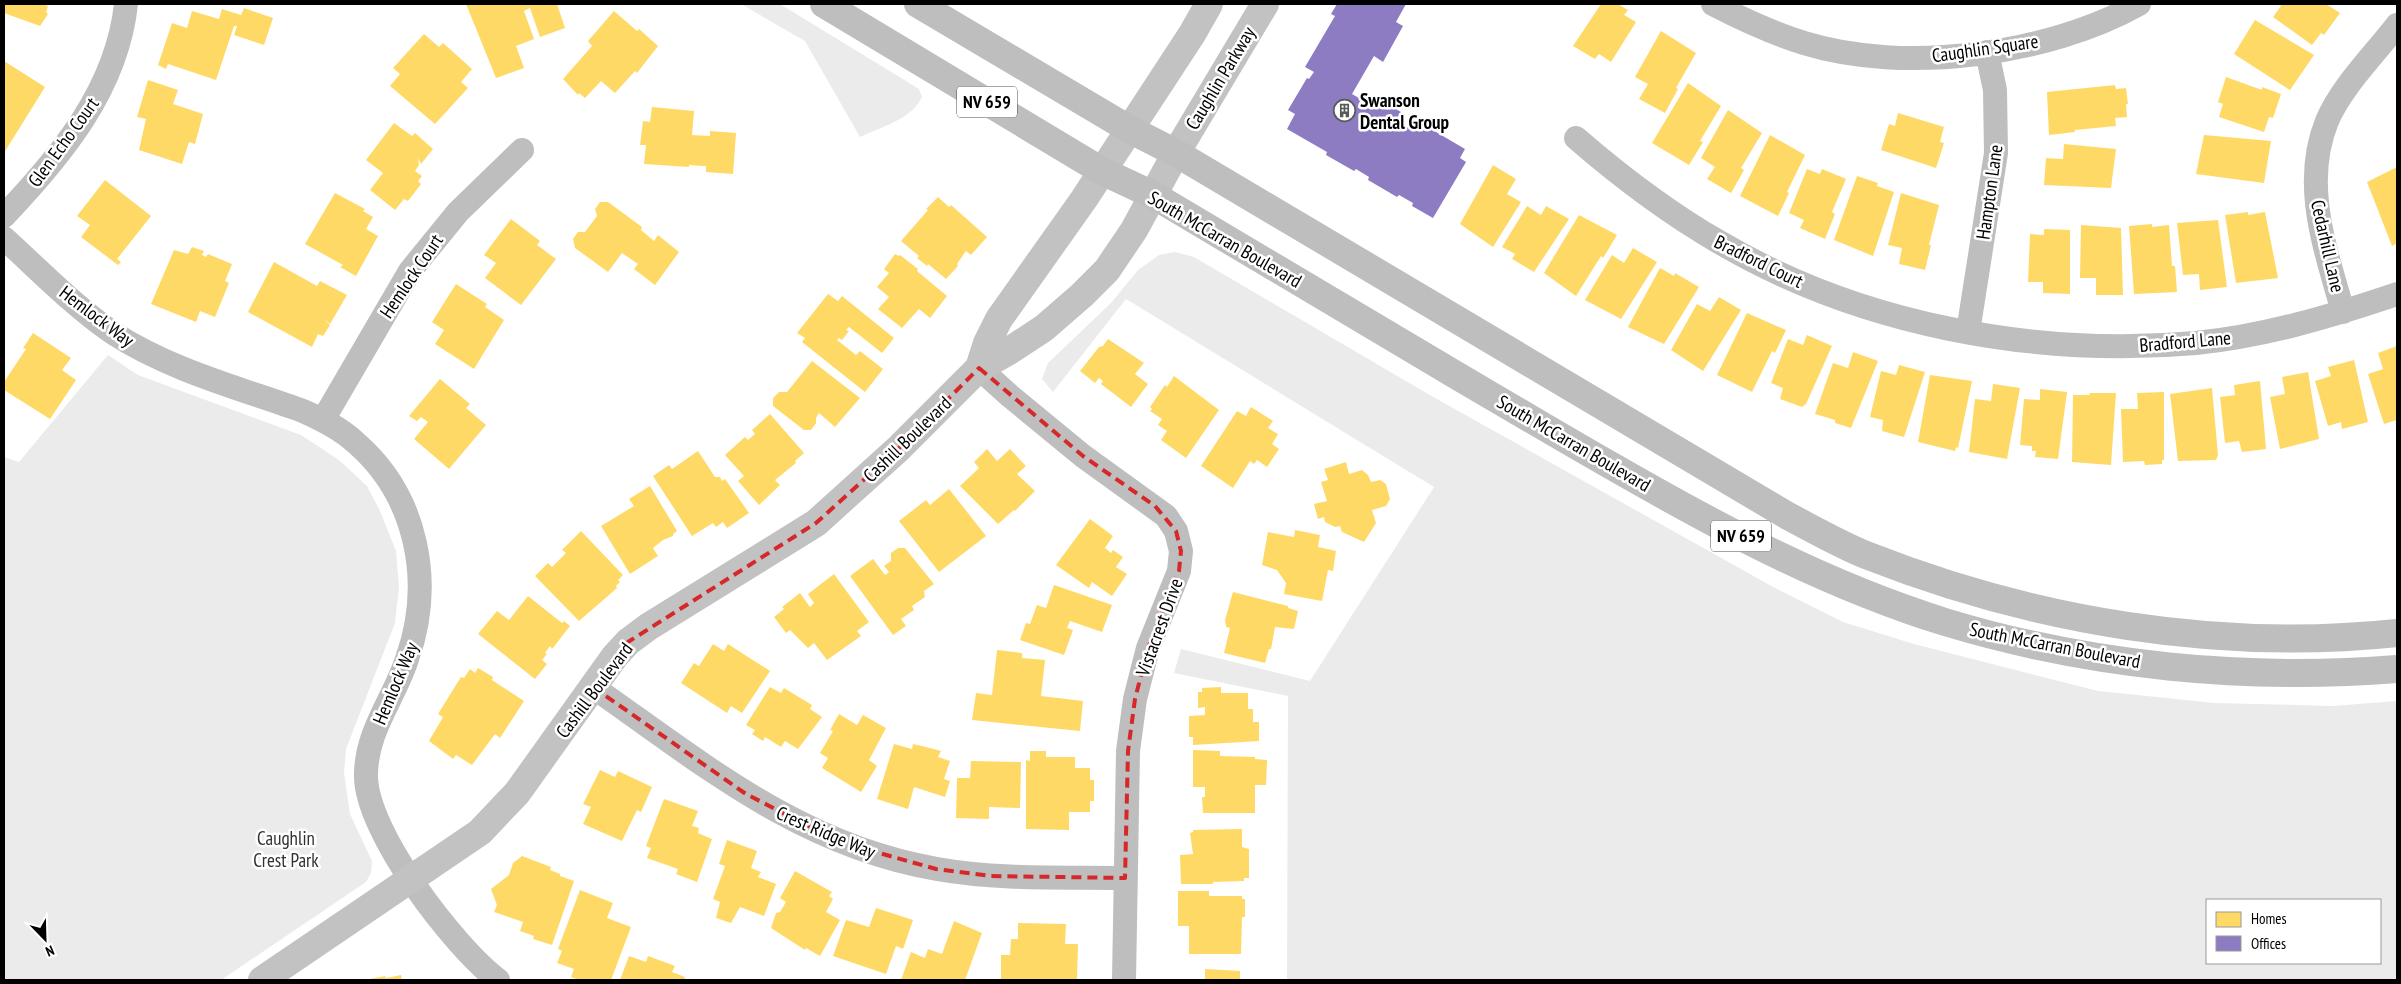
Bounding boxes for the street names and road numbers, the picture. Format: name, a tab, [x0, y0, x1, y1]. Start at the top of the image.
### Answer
street label: Caughlin Parkway	[1180, 21, 1261, 134]
street label: Caughlin Square	[1930, 29, 2040, 67]
road number: NV 659	[957, 86, 1017, 118]
street label: Glen Echo Court	[22, 92, 104, 192]
street label: Hampton Lane	[1970, 143, 2008, 241]
street label: South McCarran Boulevard	[1144, 185, 1306, 293]
street label: Cedarhill Lane	[2306, 198, 2350, 295]
street label: Hemlock Court	[374, 229, 448, 323]
street label: Bradford Court	[1711, 229, 1808, 293]
street label: Hemlock Way	[55, 280, 140, 352]
street label: Bradford Lane	[2138, 325, 2232, 357]
street label: South McCarran Boulevard	[1493, 389, 1655, 497]
street label: Cashill Boulevard	[858, 391, 956, 487]
road number: NV 659	[1711, 520, 1771, 552]
street label: Vistacrest Drive	[1130, 575, 1188, 680]
street label: South McCarran Boulevard	[1968, 617, 2142, 673]
street label: Hemlock Way	[367, 637, 423, 728]
street label: Cashill Boulevard	[550, 637, 638, 743]
street label: Crest Ridge Way	[773, 800, 880, 864]

